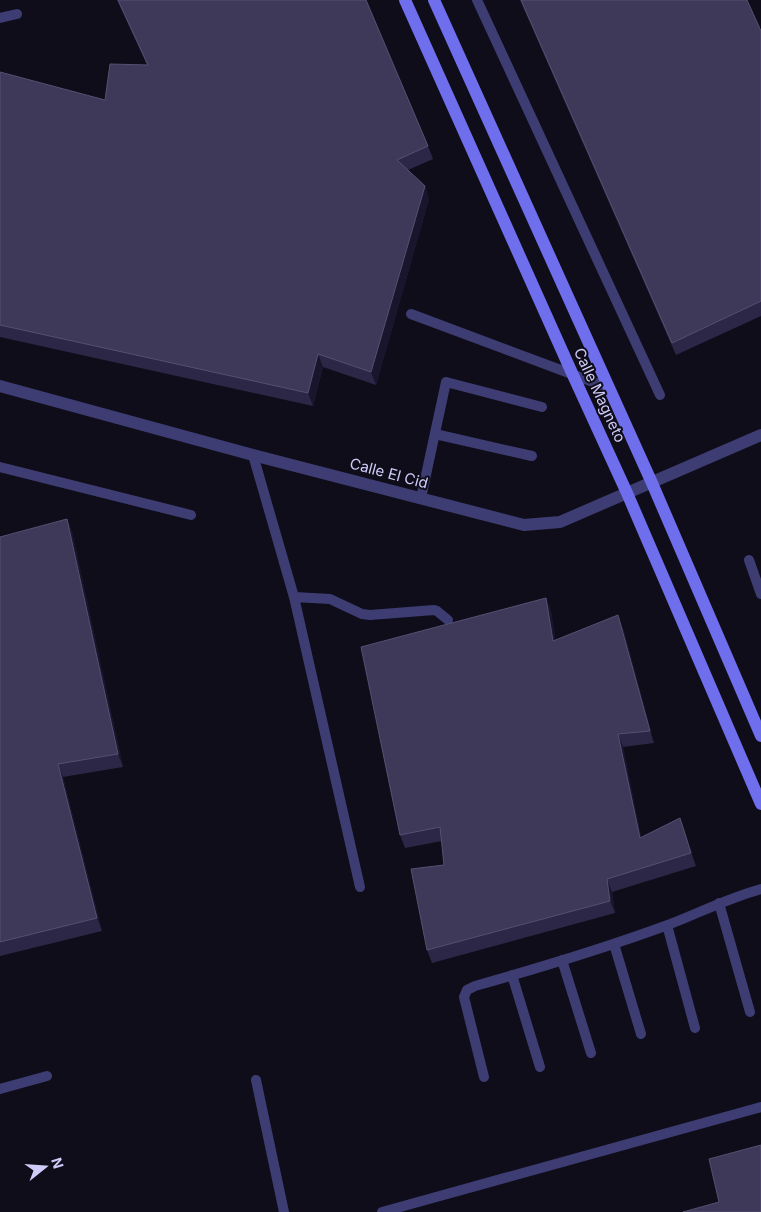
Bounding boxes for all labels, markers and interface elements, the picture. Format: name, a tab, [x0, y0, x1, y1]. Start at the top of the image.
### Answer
street label: Calle Magneto	[570, 345, 630, 445]
street label: Calle El Cid	[348, 453, 430, 493]
north arrow	[20, 1142, 70, 1192]
text: N	[48, 1155, 68, 1171]

